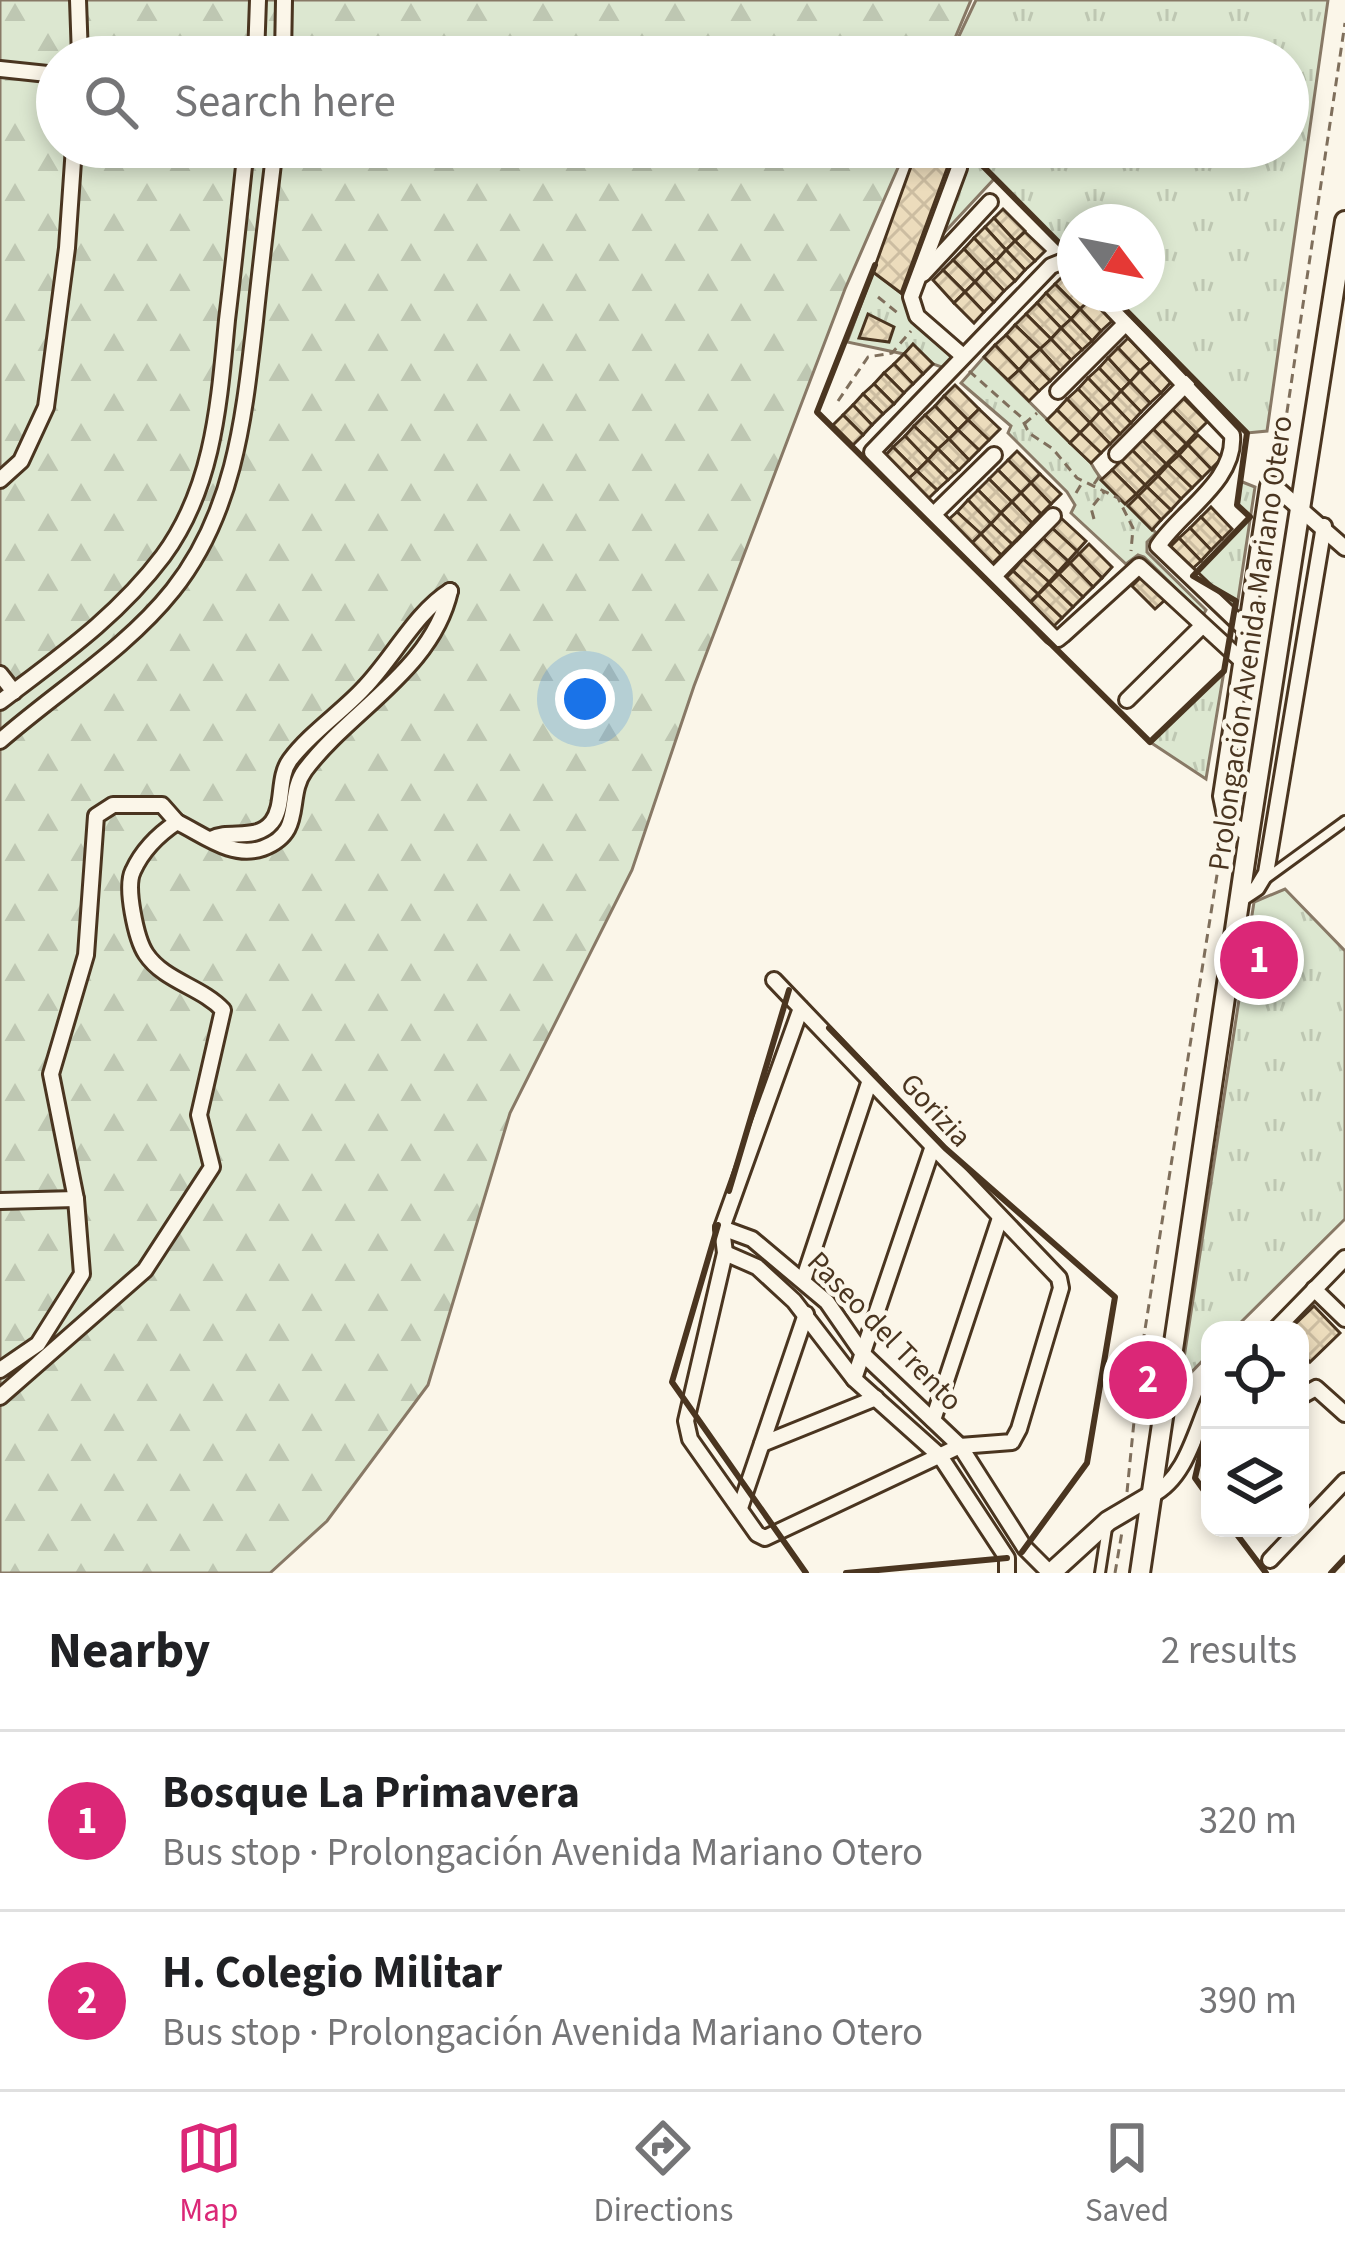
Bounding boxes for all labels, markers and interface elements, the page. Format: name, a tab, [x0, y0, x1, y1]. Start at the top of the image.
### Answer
search box	[36, 36, 1309, 168]
icon: search	[78, 69, 144, 135]
text: Search here	[174, 70, 396, 134]
north arrow	[1057, 204, 1165, 312]
street label: Prolongación Avenida Mariano Otero	[1197, 413, 1304, 873]
your location	[555, 669, 615, 729]
pin: 1	[1220, 915, 1298, 1005]
street label: Gorizia	[890, 1064, 981, 1157]
street label: Paseo del Trento	[797, 1242, 972, 1421]
map controls	[1201, 1321, 1309, 1537]
button: locate	[1201, 1321, 1309, 1429]
pin: 2	[1109, 1335, 1187, 1425]
button: layers	[1201, 1429, 1309, 1537]
text: Nearby	[48, 1615, 210, 1687]
text: 2 results	[1161, 1623, 1297, 1679]
text: Bosque La Primavera	[162, 1761, 580, 1825]
text: 1	[77, 1793, 97, 1849]
text: 320 m	[1199, 1793, 1297, 1849]
text: Bus stop · Prolongación Avenida Mariano Otero	[162, 1825, 923, 1881]
text: H. Colegio Militar	[162, 1941, 502, 2005]
text: 2	[77, 1973, 97, 2029]
text: 390 m	[1199, 1973, 1297, 2029]
text: Bus stop · Prolongación Avenida Mariano Otero	[162, 2005, 923, 2061]
tab: Map	[176, 2115, 242, 2234]
tab: Directions	[594, 2115, 733, 2234]
tab: Saved	[1085, 2115, 1169, 2234]

